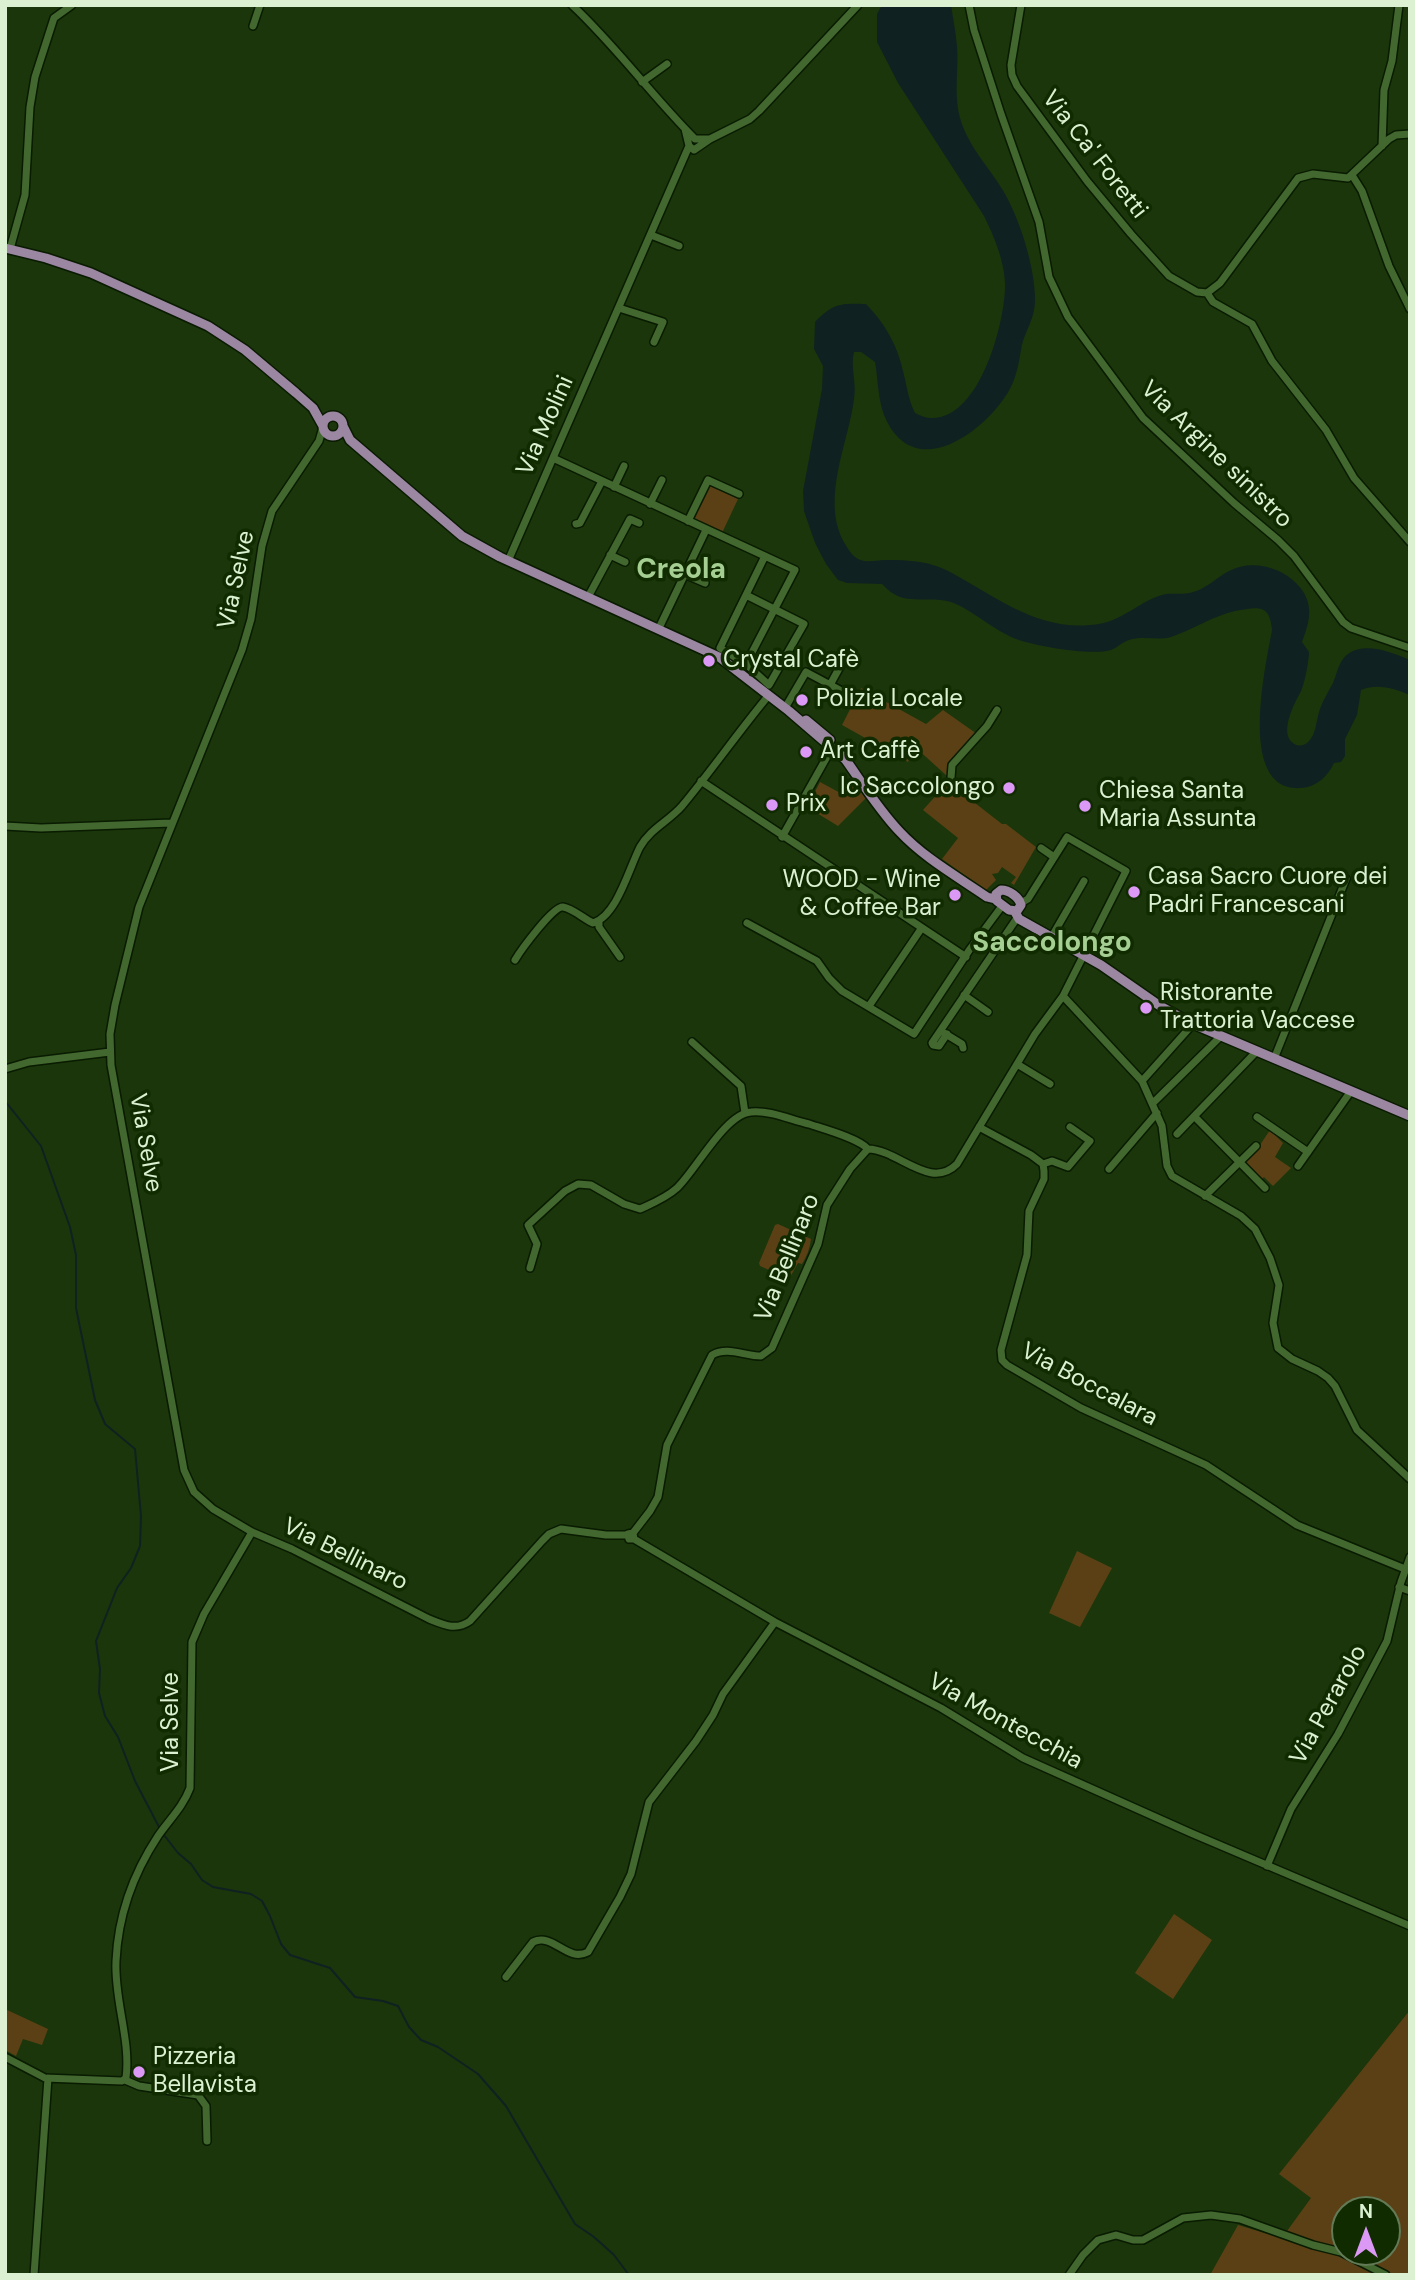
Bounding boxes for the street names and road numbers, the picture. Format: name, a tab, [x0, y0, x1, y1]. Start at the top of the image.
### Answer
street label: Via Ca' Foretti	[1035, 85, 1153, 225]
street label: Via Molini	[511, 372, 581, 480]
street label: Via Argine sinistro	[1134, 375, 1298, 535]
street label: Via Selve	[213, 528, 261, 632]
street label: Via Selve	[122, 1091, 168, 1195]
street label: Via Bellinaro	[749, 1190, 827, 1326]
street label: Via Boccalara	[1016, 1337, 1162, 1433]
street label: Via Bellinaro	[278, 1512, 412, 1598]
street label: Via Perarolo	[1284, 1640, 1374, 1770]
street label: Via Montecchia	[923, 1668, 1087, 1776]
street label: Via Selve	[158, 1672, 186, 1772]

